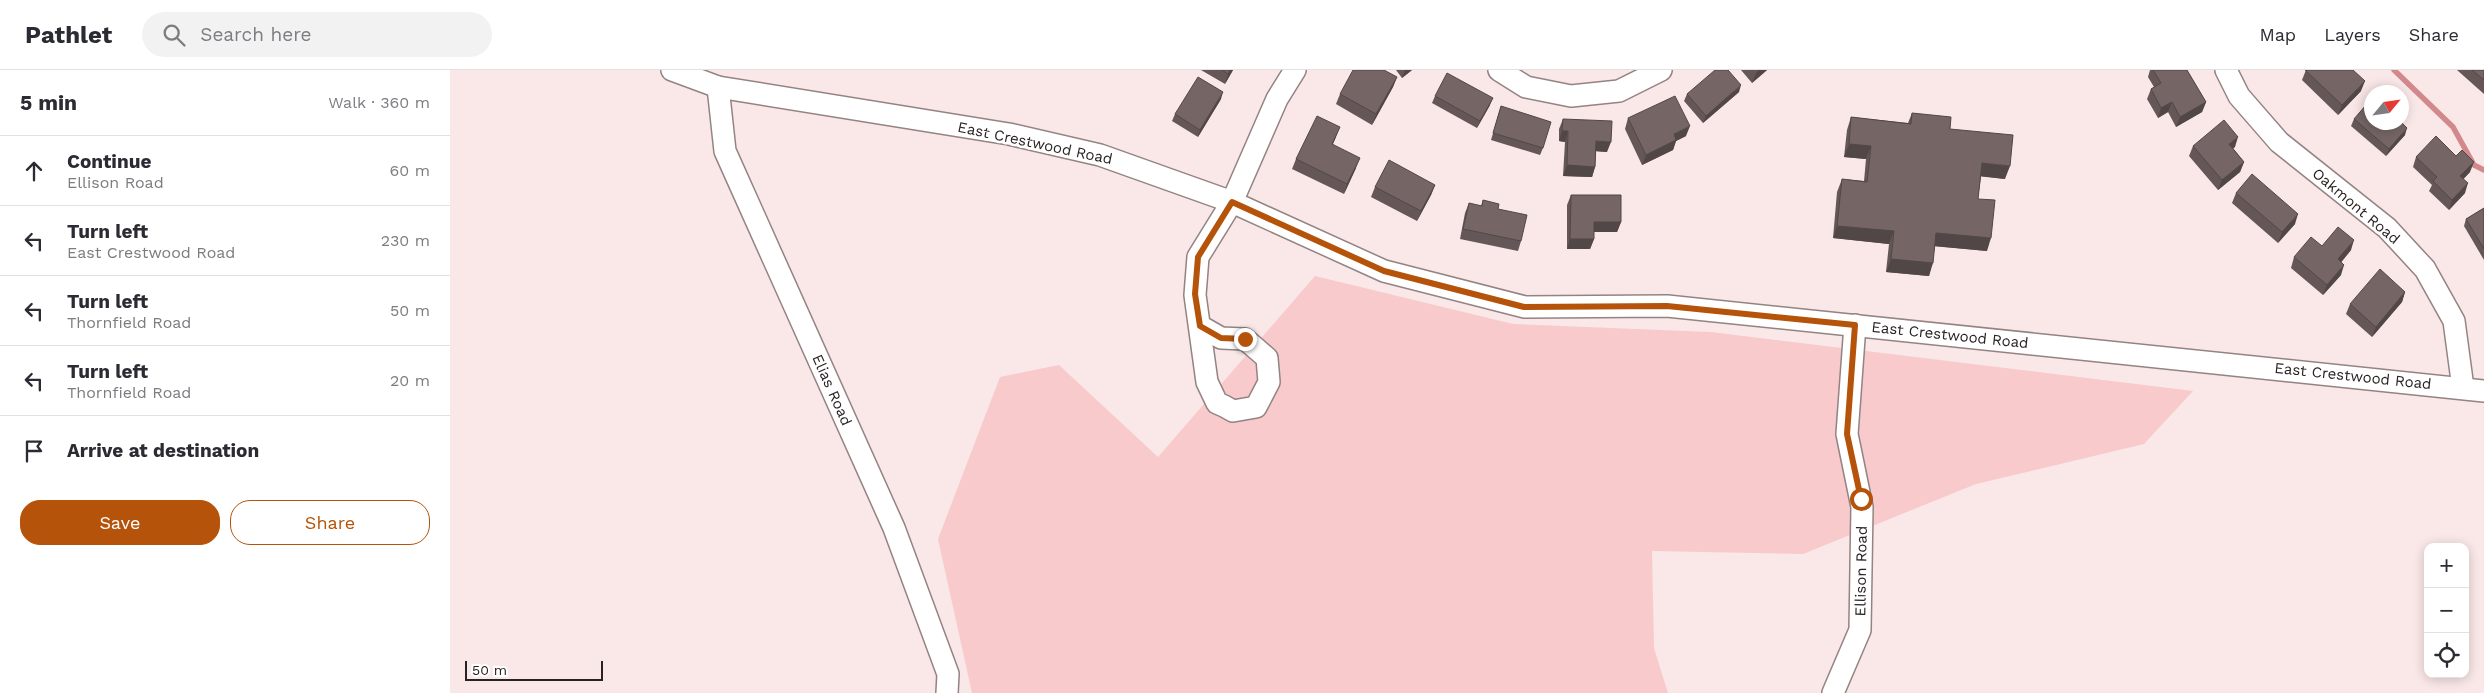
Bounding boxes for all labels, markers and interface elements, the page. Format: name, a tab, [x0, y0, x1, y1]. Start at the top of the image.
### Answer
search box	[142, 12, 492, 57]
text: Pathlet	[25, 21, 112, 49]
icon: search	[160, 21, 188, 49]
text: Search here	[200, 23, 312, 46]
text: Map	[2259, 24, 2296, 45]
text: Layers	[2324, 24, 2381, 45]
text: Share	[2409, 24, 2459, 45]
north arrow	[2364, 85, 2409, 130]
text: 5 min	[20, 90, 77, 115]
text: Walk · 360 m	[328, 93, 430, 112]
street label: East Crestwood Road	[956, 118, 1114, 168]
text: Continue	[67, 150, 151, 173]
icon: ahead	[20, 157, 48, 185]
text: 60 m	[390, 161, 430, 180]
street label: Oakmont Road	[2309, 164, 2403, 248]
text: Ellison Road	[67, 173, 164, 192]
text: Turn left	[67, 220, 148, 243]
icon: left	[20, 227, 48, 255]
text: 230 m	[381, 231, 430, 250]
text: East Crestwood Road	[67, 243, 235, 262]
text: Turn left	[67, 290, 148, 313]
icon: left	[20, 297, 48, 325]
text: 50 m	[390, 301, 430, 320]
text: Thornfield Road	[67, 313, 191, 332]
street label: East Crestwood Road	[1871, 318, 2029, 352]
route end	[1234, 328, 1257, 351]
street label: Elias Road	[808, 351, 856, 429]
street label: East Crestwood Road	[2274, 359, 2432, 393]
text: Turn left	[67, 360, 148, 383]
icon: left	[20, 367, 48, 395]
text: 20 m	[390, 371, 430, 390]
text: Thornfield Road	[67, 383, 191, 402]
icon: arrive	[20, 437, 48, 465]
text: Arrive at destination	[67, 439, 259, 462]
route start	[1850, 488, 1873, 511]
button: Save	[20, 500, 220, 545]
button: Share	[230, 500, 430, 545]
street label: Ellison Road	[1851, 526, 1871, 616]
map controls	[2424, 543, 2469, 678]
button: +	[2424, 543, 2469, 588]
button: −	[2424, 588, 2469, 633]
button: locate	[2424, 633, 2469, 678]
scale bar	[465, 658, 602, 681]
text: 50 m	[472, 662, 507, 678]

